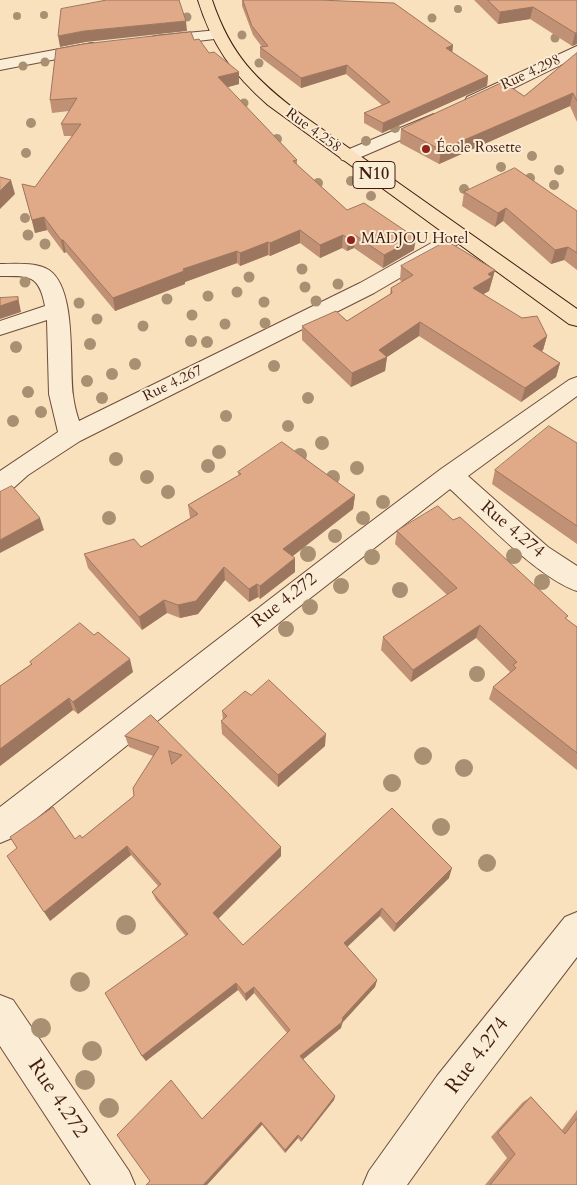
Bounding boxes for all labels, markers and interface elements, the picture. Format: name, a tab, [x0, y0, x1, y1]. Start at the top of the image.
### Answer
street label: Rue 4.298	[498, 51, 564, 95]
street label: Rue 4.258	[282, 105, 344, 157]
place label: École Rosette	[436, 140, 521, 158]
marker: École Rosette	[420, 143, 432, 155]
road number: N10	[353, 162, 395, 188]
place label: MADJOU Hotel	[361, 231, 468, 249]
marker: MADJOU Hotel	[345, 234, 357, 246]
street label: Rue 4.267	[140, 362, 206, 406]
street label: Rue 4.274	[476, 497, 548, 563]
street label: Rue 4.272	[248, 569, 322, 633]
street label: Rue 4.274	[441, 1013, 515, 1099]
street label: Rue 4.272	[21, 1055, 93, 1143]

